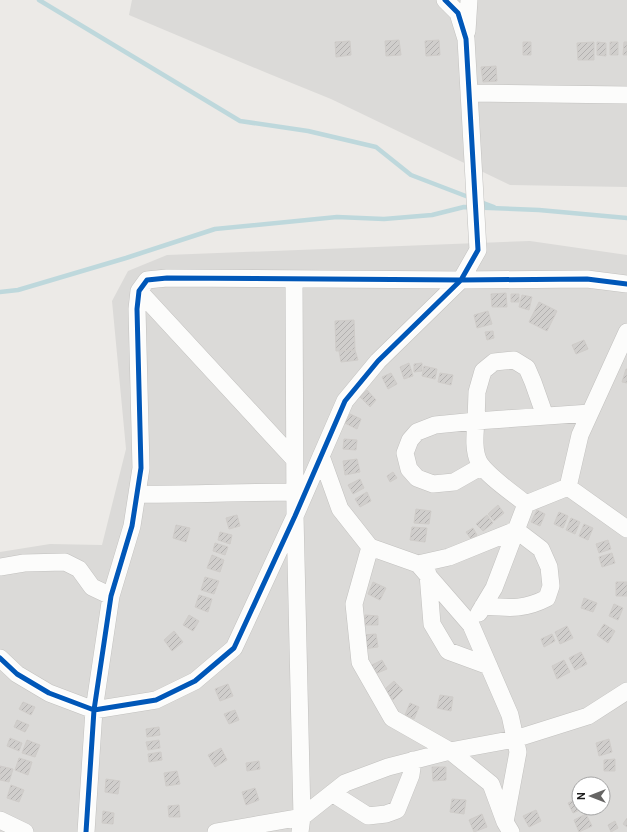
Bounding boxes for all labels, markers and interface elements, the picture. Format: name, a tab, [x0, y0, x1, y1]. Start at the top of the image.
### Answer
north arrow	[571, 776, 611, 816]
text: N	[575, 792, 588, 800]

